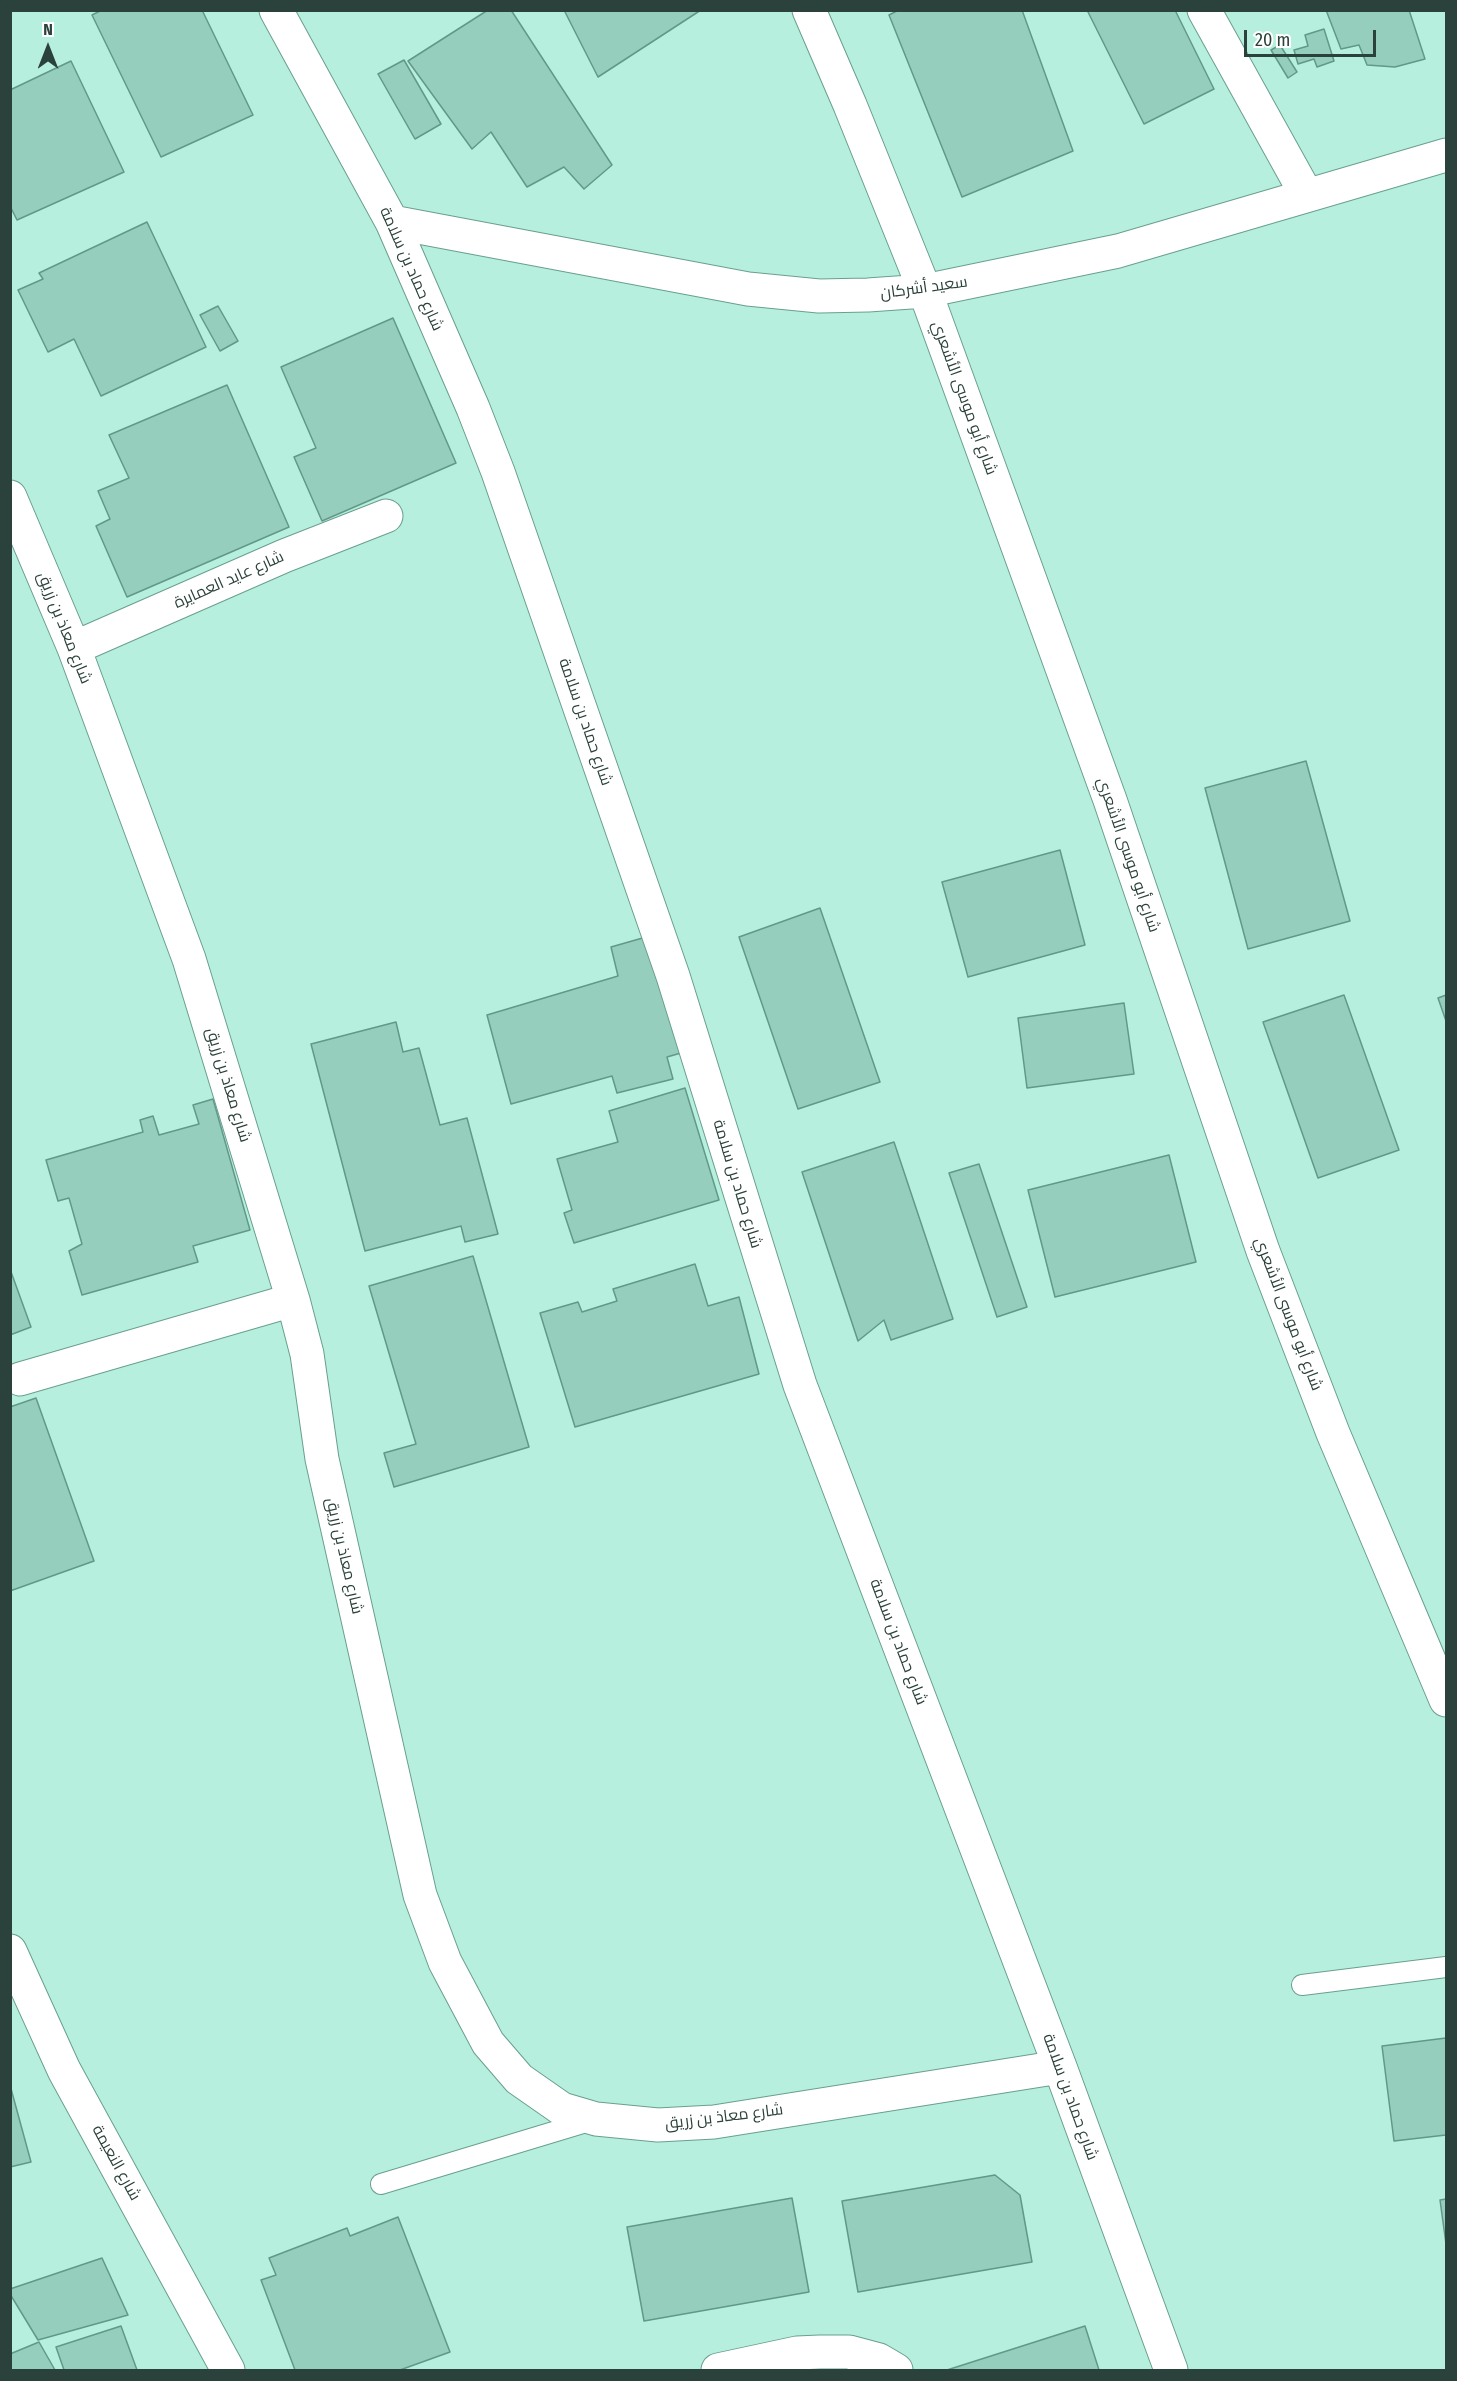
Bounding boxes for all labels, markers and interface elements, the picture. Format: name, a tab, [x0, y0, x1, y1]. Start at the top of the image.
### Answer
north arrow	[18, 18, 78, 78]
scale bar	[1247, 18, 1379, 56]
text: N	[43, 20, 53, 39]
text: 20 m	[1255, 29, 1290, 51]
street label: شارع حماد بن سلامة	[375, 204, 447, 334]
street label: سعيد أشركان	[879, 272, 969, 304]
street label: شارع أبو موسى الأشعري	[927, 318, 1001, 478]
street label: شارع عايد العمايرة	[171, 547, 287, 613]
street label: شارع معاذ بن زريق	[33, 569, 95, 687]
street label: شارع حماد بن سلامة	[554, 656, 616, 788]
street label: شارع أبو موسى الأشعري	[1092, 775, 1164, 935]
street label: شارع معاذ بن زريق	[201, 1025, 255, 1145]
street label: شارع حماد بن سلامة	[708, 1117, 766, 1251]
street label: شارع أبو موسى الأشعري	[1250, 1235, 1326, 1393]
street label: شارع معاذ بن زريق	[321, 1496, 367, 1616]
street label: شارع حماد بن سلامة	[865, 1576, 931, 1708]
street label: شارع حماد بن سلامة	[1038, 2031, 1102, 2163]
street label: شارع معاذ بن زريق	[664, 2100, 784, 2134]
street label: شارع النعيمة	[87, 2122, 145, 2204]

